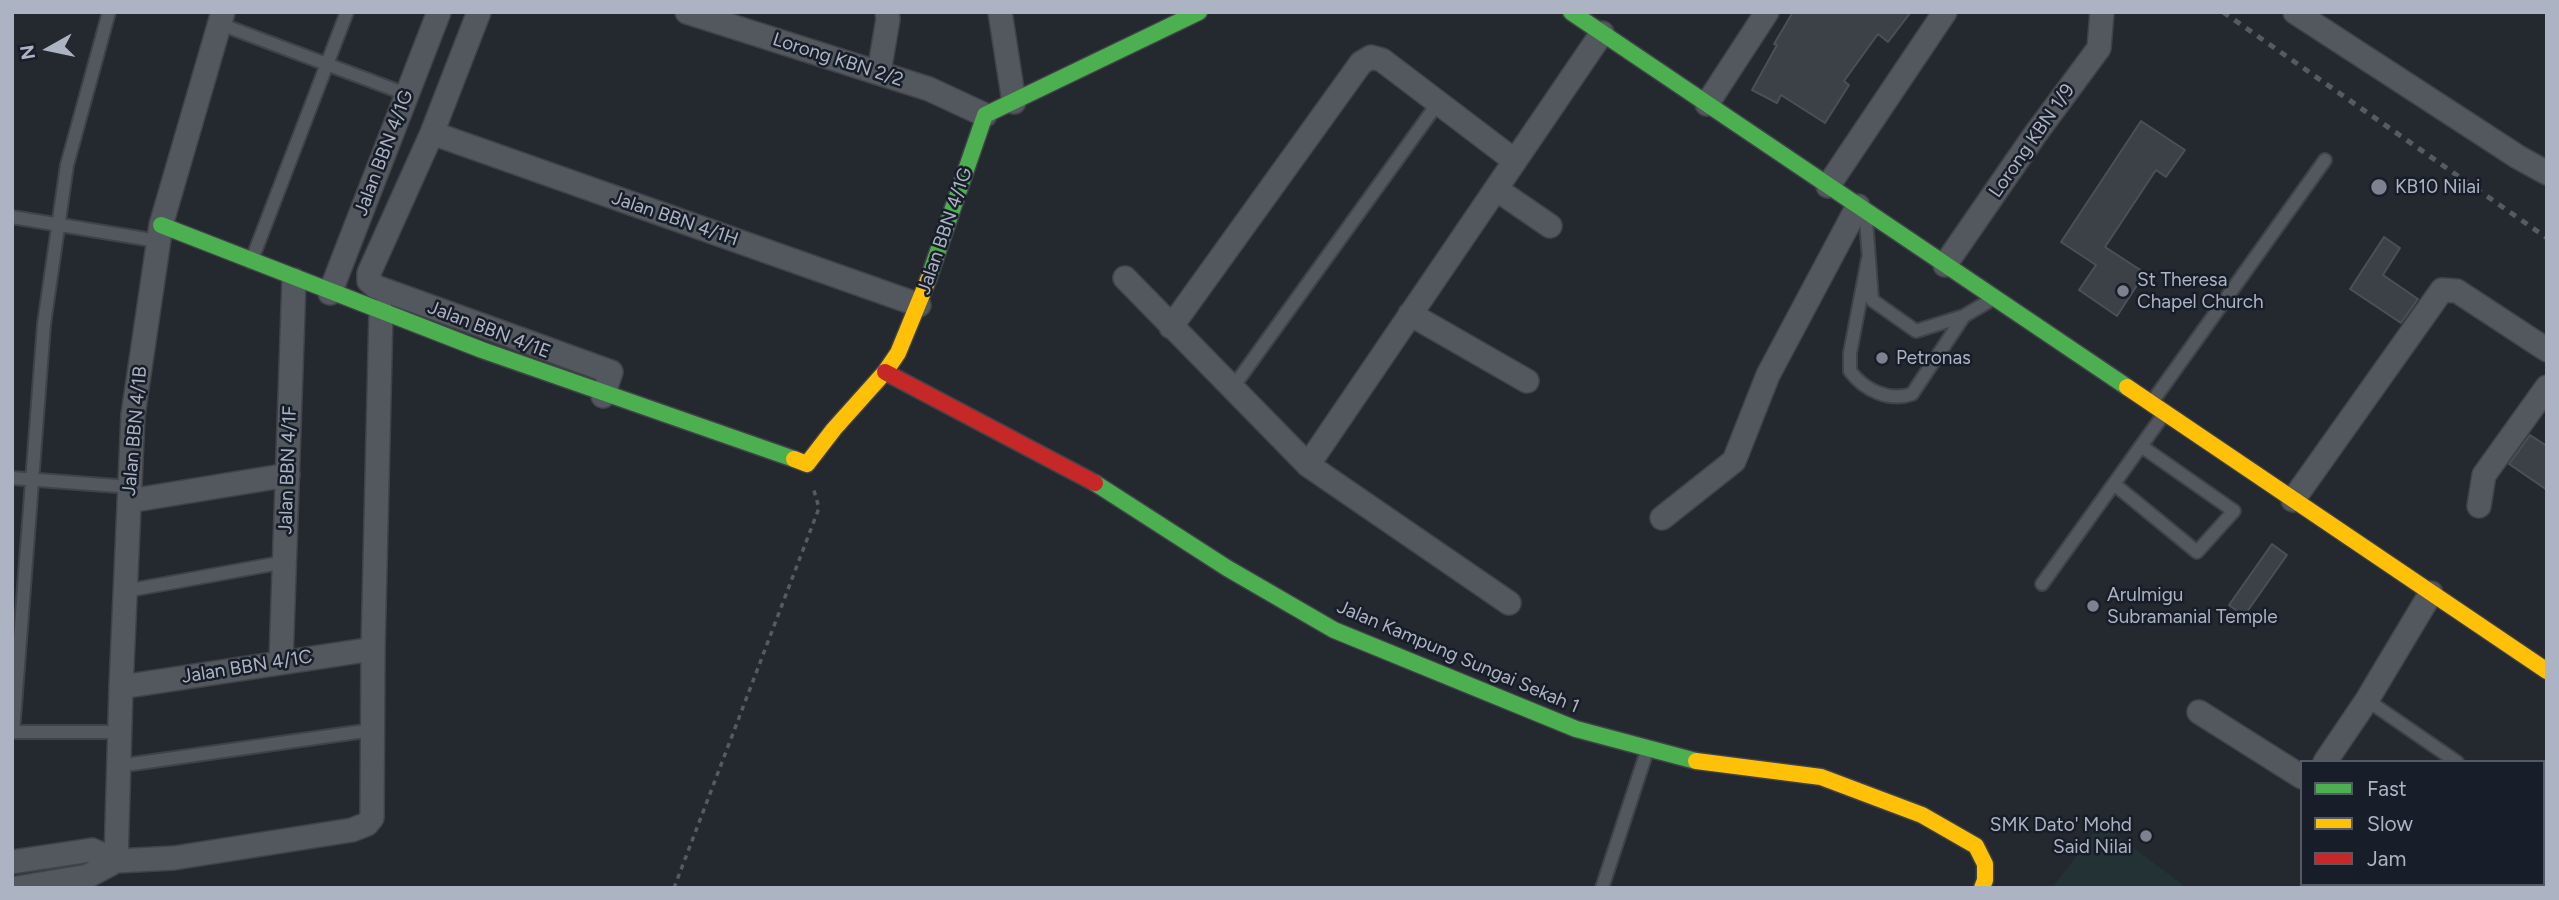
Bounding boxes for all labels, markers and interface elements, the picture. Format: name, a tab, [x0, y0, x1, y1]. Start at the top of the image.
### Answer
north arrow	[14, 14, 84, 84]
street label: Lorong KBN 2/2	[770, 28, 906, 92]
text: N	[15, 43, 40, 61]
street label: Lorong KBN 1/9	[1984, 80, 2080, 202]
street label: Jalan BBN 4/1G	[350, 87, 418, 219]
street label: Jalan BBN 4/1G	[913, 165, 977, 297]
place label: KB10 Nilai	[2395, 176, 2480, 198]
marker: KB10 Nilai	[2369, 177, 2389, 197]
street label: Jalan BBN 4/1H	[609, 187, 741, 251]
place label: St Theresa Chapel Church	[2137, 269, 2264, 313]
marker: St Theresa Chapel Church	[2115, 283, 2131, 299]
street label: Jalan BBN 4/1E	[424, 296, 554, 364]
place label: Petronas	[1896, 347, 1971, 369]
marker: Petronas	[1874, 350, 1890, 366]
street label: Jalan BBN 4/1B	[118, 365, 152, 497]
street label: Jalan BBN 4/1F	[274, 405, 302, 535]
place label: Arulmigu Subramanial Temple	[2107, 584, 2278, 628]
street label: Jalan Kampung Sungai Sekah 1	[1333, 596, 1583, 718]
marker: Arulmigu Subramanial Temple	[2085, 598, 2101, 614]
street label: Jalan BBN 4/1C	[180, 645, 314, 689]
legend	[2300, 760, 2545, 886]
text: Fast	[2367, 776, 2407, 801]
text: Slow	[2367, 811, 2413, 836]
place label: SMK Dato' Mohd Said Nilai	[1990, 814, 2132, 858]
marker: SMK Dato' Mohd Said Nilai	[2138, 828, 2154, 844]
text: Jam	[2367, 846, 2406, 871]

